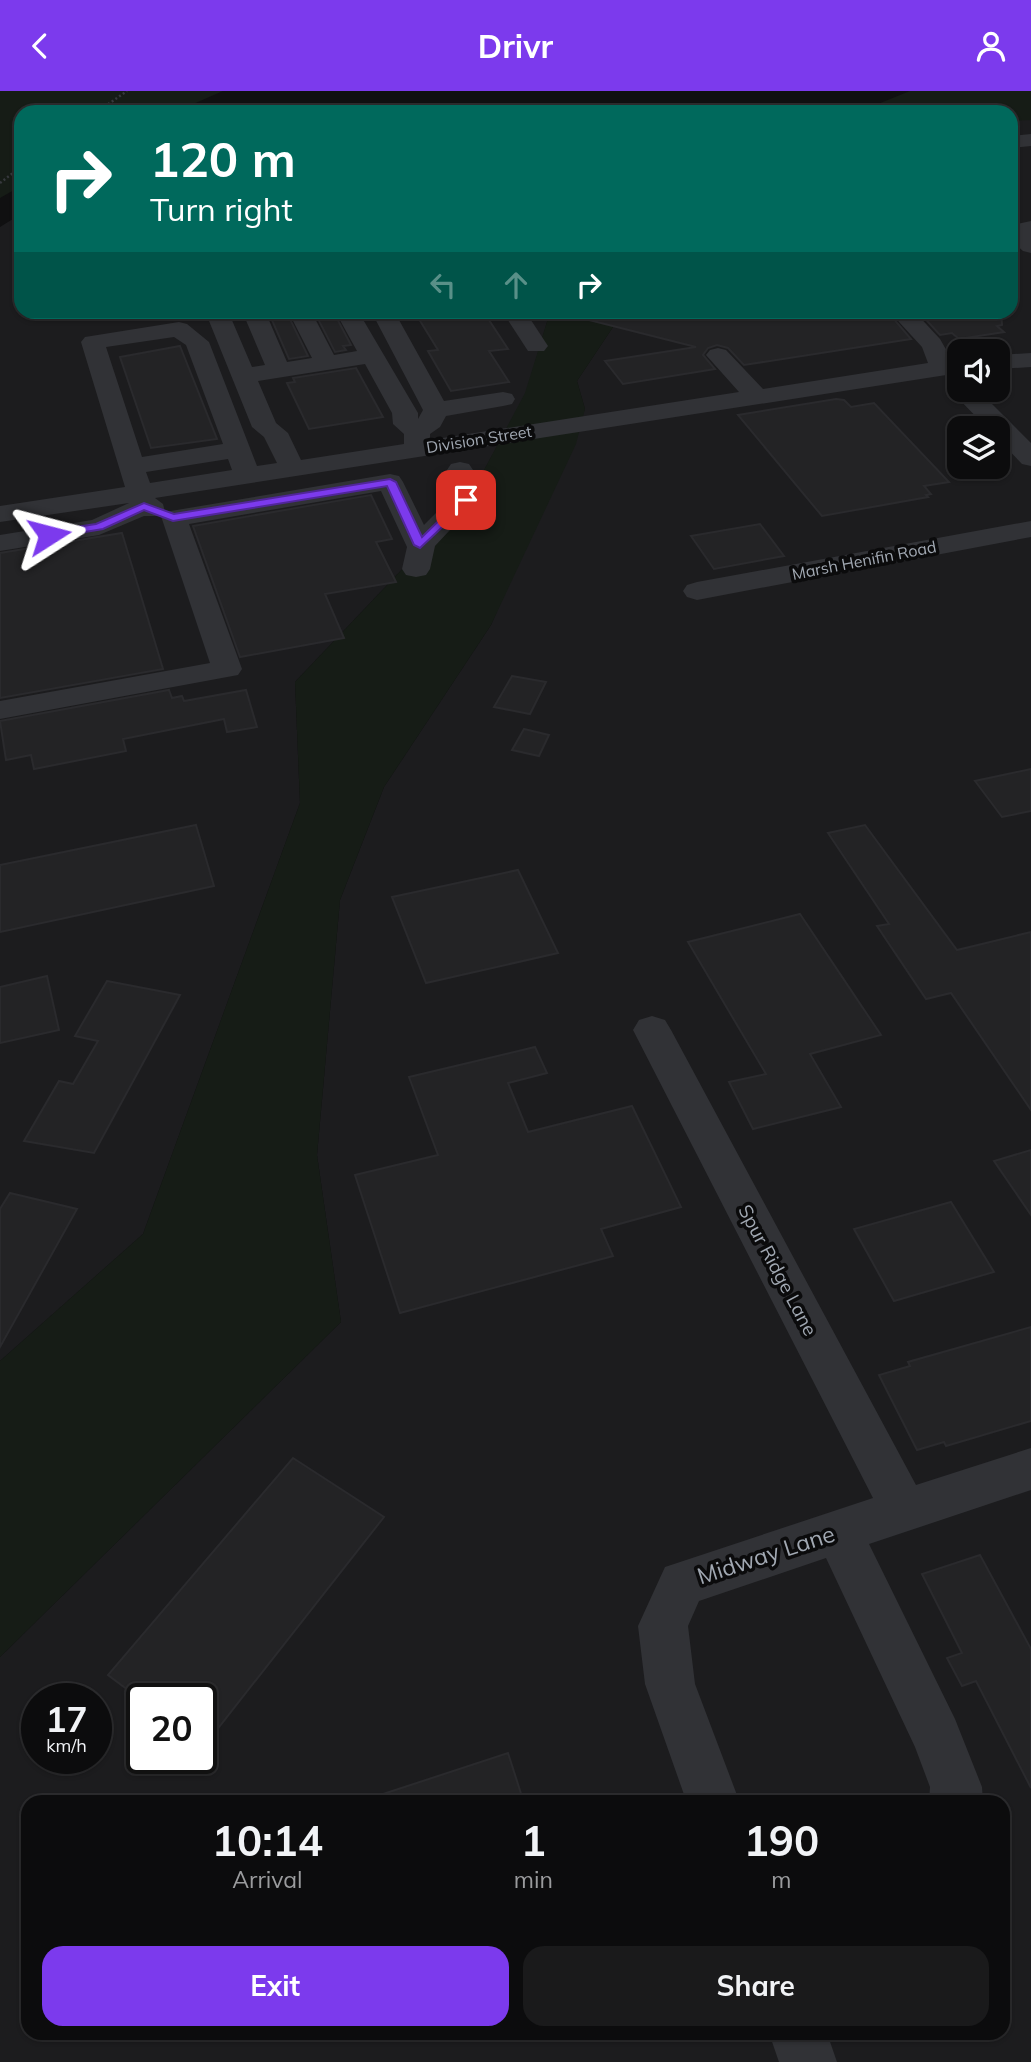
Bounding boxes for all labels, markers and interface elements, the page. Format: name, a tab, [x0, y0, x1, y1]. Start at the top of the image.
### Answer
text: Drivr	[478, 26, 553, 66]
icon: back	[21, 27, 59, 65]
icon: person	[972, 27, 1010, 65]
text: 120 m	[150, 128, 296, 189]
icon: right	[35, 133, 126, 224]
text: Turn right	[150, 189, 293, 229]
icon: left	[424, 266, 462, 304]
icon: ahead	[497, 266, 535, 304]
icon: right	[570, 266, 608, 304]
map controls	[947, 339, 1010, 479]
button: sound	[947, 339, 1010, 402]
button: layers	[947, 416, 1010, 479]
street label: Division Street	[425, 421, 534, 457]
pin	[436, 470, 496, 530]
icon: arrive	[447, 481, 485, 519]
position arrow	[12, 498, 86, 572]
street label: Marsh Henifin Road	[790, 536, 938, 584]
street label: Spur Ridge Lane	[733, 1200, 823, 1340]
street label: Midway Lane	[693, 1519, 838, 1590]
speed limit sign: 20	[126, 1683, 217, 1774]
text: 17	[45, 1697, 88, 1741]
text: km/h	[46, 1734, 87, 1757]
text: 10:14	[212, 1814, 323, 1867]
text: 1	[521, 1814, 546, 1867]
text: 190	[744, 1814, 819, 1867]
text: Arrival	[232, 1865, 303, 1894]
text: min	[514, 1865, 553, 1894]
text: m	[771, 1865, 792, 1894]
button: Exit	[42, 1946, 509, 2026]
button: Share	[523, 1946, 989, 2026]

